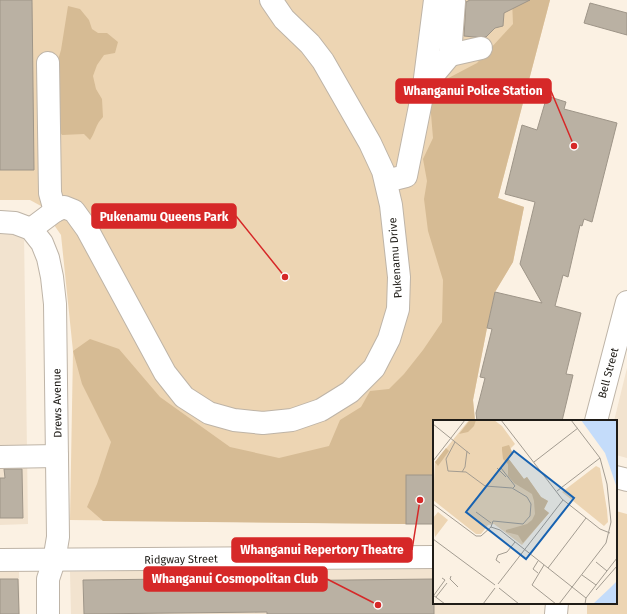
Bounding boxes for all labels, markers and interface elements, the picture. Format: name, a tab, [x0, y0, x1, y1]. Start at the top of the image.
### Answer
callout: Whanganui Police Station	[396, 79, 551, 103]
text: Whanganui Police Station	[403, 84, 543, 98]
callout: Pukenamu Queens Park	[92, 204, 236, 228]
text: Pukenamu Queens Park	[100, 210, 229, 224]
street label: Pukenamu Drive	[386, 217, 405, 299]
street label: Bell Street	[595, 346, 621, 400]
street label: Drews Avenue	[50, 368, 65, 438]
inset map	[433, 420, 617, 604]
callout: Whanganui Repertory Theatre	[232, 538, 412, 562]
text: Whanganui Repertory Theatre	[240, 543, 404, 557]
street label: Ridgway Street	[144, 552, 218, 567]
callout: Whanganui Cosmopolitan Club	[144, 567, 327, 591]
text: Whanganui Cosmopolitan Club	[152, 572, 318, 586]

